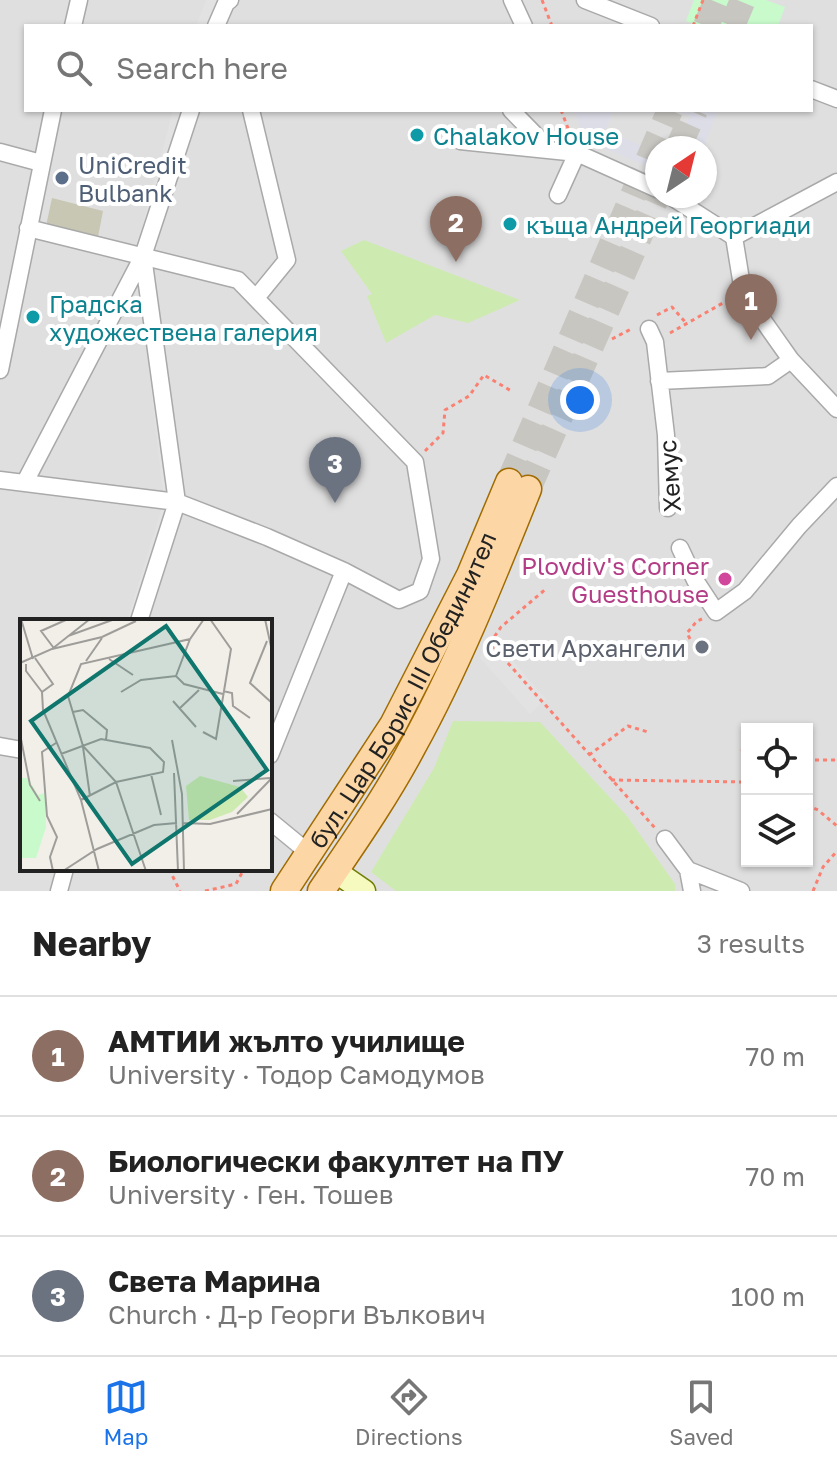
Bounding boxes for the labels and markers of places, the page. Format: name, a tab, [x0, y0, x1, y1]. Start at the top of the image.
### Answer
place label: Chalakov House	[433, 121, 619, 150]
marker: Chalakov House	[408, 126, 426, 144]
place label: UniCredit Bulbank	[78, 150, 187, 207]
marker: UniCredit Bulbank	[53, 169, 71, 187]
pin: 2	[430, 196, 482, 262]
place label: къща Андрей Георгиади	[526, 210, 811, 239]
marker: къща Андрей Георгиади	[501, 215, 519, 233]
pin: 1	[725, 274, 777, 340]
place label: Градска художествена галерия	[49, 289, 318, 346]
marker: Градска художествена галерия	[24, 308, 42, 326]
pin: 3	[309, 437, 361, 503]
place label: Plovdiv's Corner Guesthouse	[521, 551, 709, 608]
marker: Plovdiv's Corner Guesthouse	[716, 570, 734, 588]
place label: Свети Архангели	[485, 633, 686, 662]
marker: Свети Архангели	[693, 638, 711, 656]

